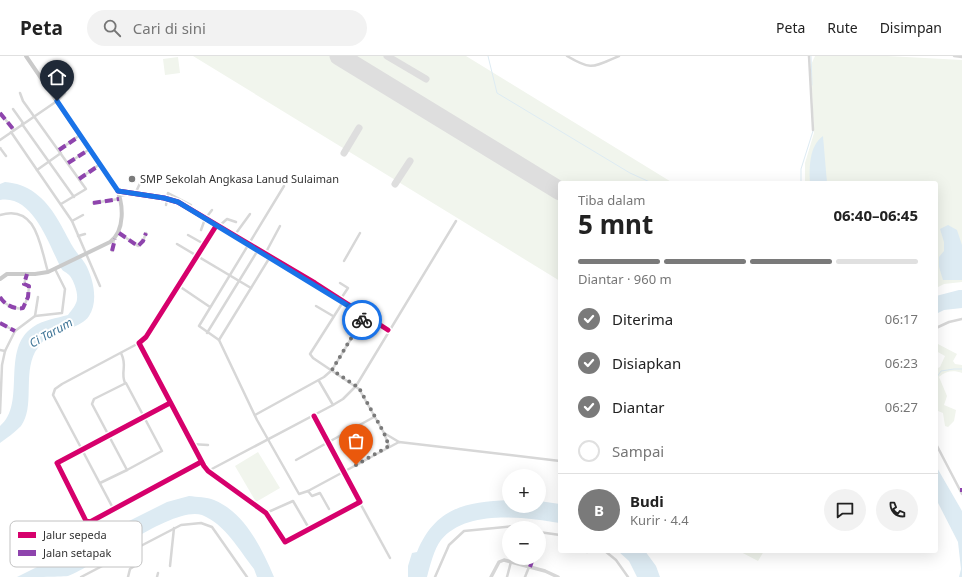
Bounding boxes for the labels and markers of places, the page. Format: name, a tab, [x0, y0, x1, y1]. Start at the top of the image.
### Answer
pin	[40, 60, 74, 101]
place label: SMP Sekolah Angkasa Lanud Sulaiman	[140, 171, 339, 186]
marker: SMP Sekolah Angkasa Lanud Sulaiman	[127, 174, 137, 184]
pin	[339, 424, 373, 465]

